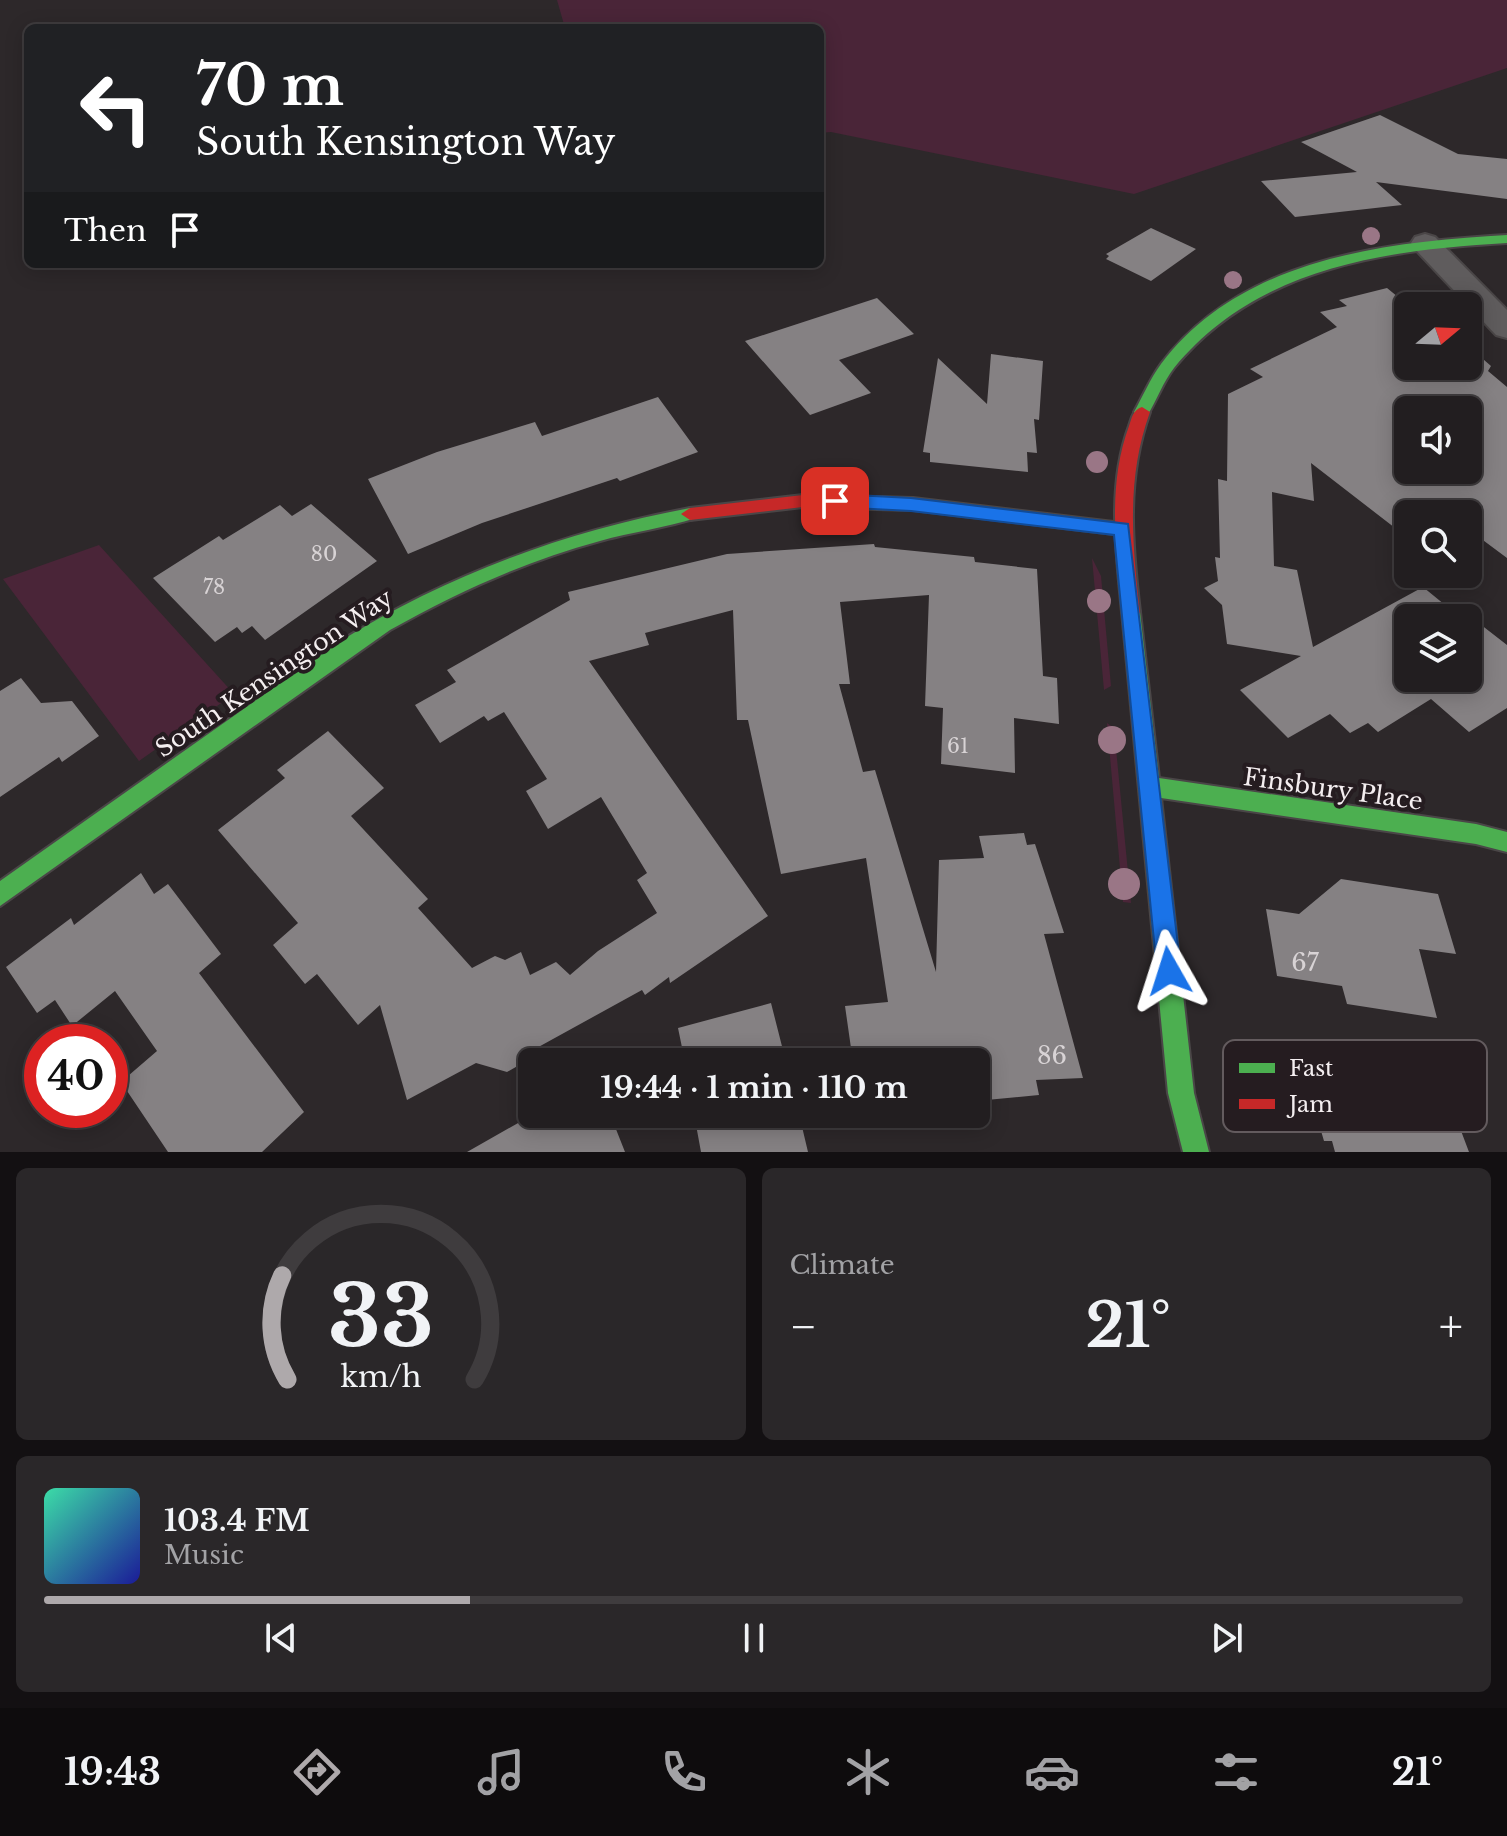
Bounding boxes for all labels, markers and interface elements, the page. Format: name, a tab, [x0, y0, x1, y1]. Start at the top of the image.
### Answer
text: 70 m	[196, 51, 344, 120]
icon: left	[64, 56, 168, 160]
text: South Kensington Way	[196, 120, 615, 165]
icon: arrive	[163, 208, 207, 252]
text: Then	[64, 212, 147, 249]
north arrow	[1394, 292, 1482, 380]
map controls	[1394, 292, 1482, 692]
button: sound	[1394, 396, 1482, 484]
pin	[801, 467, 869, 535]
icon: arrive	[813, 479, 857, 523]
button: search	[1394, 500, 1482, 588]
house number: 80	[311, 542, 337, 566]
house number: 78	[203, 575, 225, 599]
street label: South Kensington Way	[150, 582, 399, 763]
button: layers	[1394, 604, 1482, 692]
house number: 61	[947, 734, 969, 758]
street label: Finsbury Place	[1242, 762, 1424, 816]
position arrow	[1127, 929, 1211, 1013]
house number: 67	[1291, 948, 1320, 977]
speed limit sign: 40	[24, 1024, 128, 1128]
legend	[1223, 1040, 1487, 1132]
house number: 86	[1037, 1041, 1067, 1070]
text: Fast	[1289, 1055, 1334, 1082]
text: 19:44 · 1 min · 110 m	[600, 1069, 908, 1106]
text: Jam	[1286, 1091, 1333, 1118]
text: Climate	[790, 1249, 895, 1281]
text: 33	[328, 1265, 434, 1368]
text: 21°	[1085, 1289, 1171, 1363]
text: −	[790, 1299, 817, 1354]
text: +	[1439, 1299, 1463, 1354]
text: km/h	[340, 1359, 421, 1395]
text: 103.4 FM	[164, 1502, 310, 1539]
text: Music	[164, 1539, 244, 1571]
icon: previous	[259, 1616, 303, 1660]
icon: pause	[732, 1616, 776, 1660]
icon: next	[1205, 1616, 1249, 1660]
icon: directions	[289, 1744, 345, 1800]
icon: music	[473, 1744, 529, 1800]
icon: phone	[656, 1744, 712, 1800]
icon: climate	[840, 1744, 896, 1800]
icon: car	[1024, 1744, 1080, 1800]
icon: filters	[1208, 1744, 1264, 1800]
text: 19:43	[64, 1750, 161, 1795]
text: 21°	[1392, 1750, 1443, 1795]

